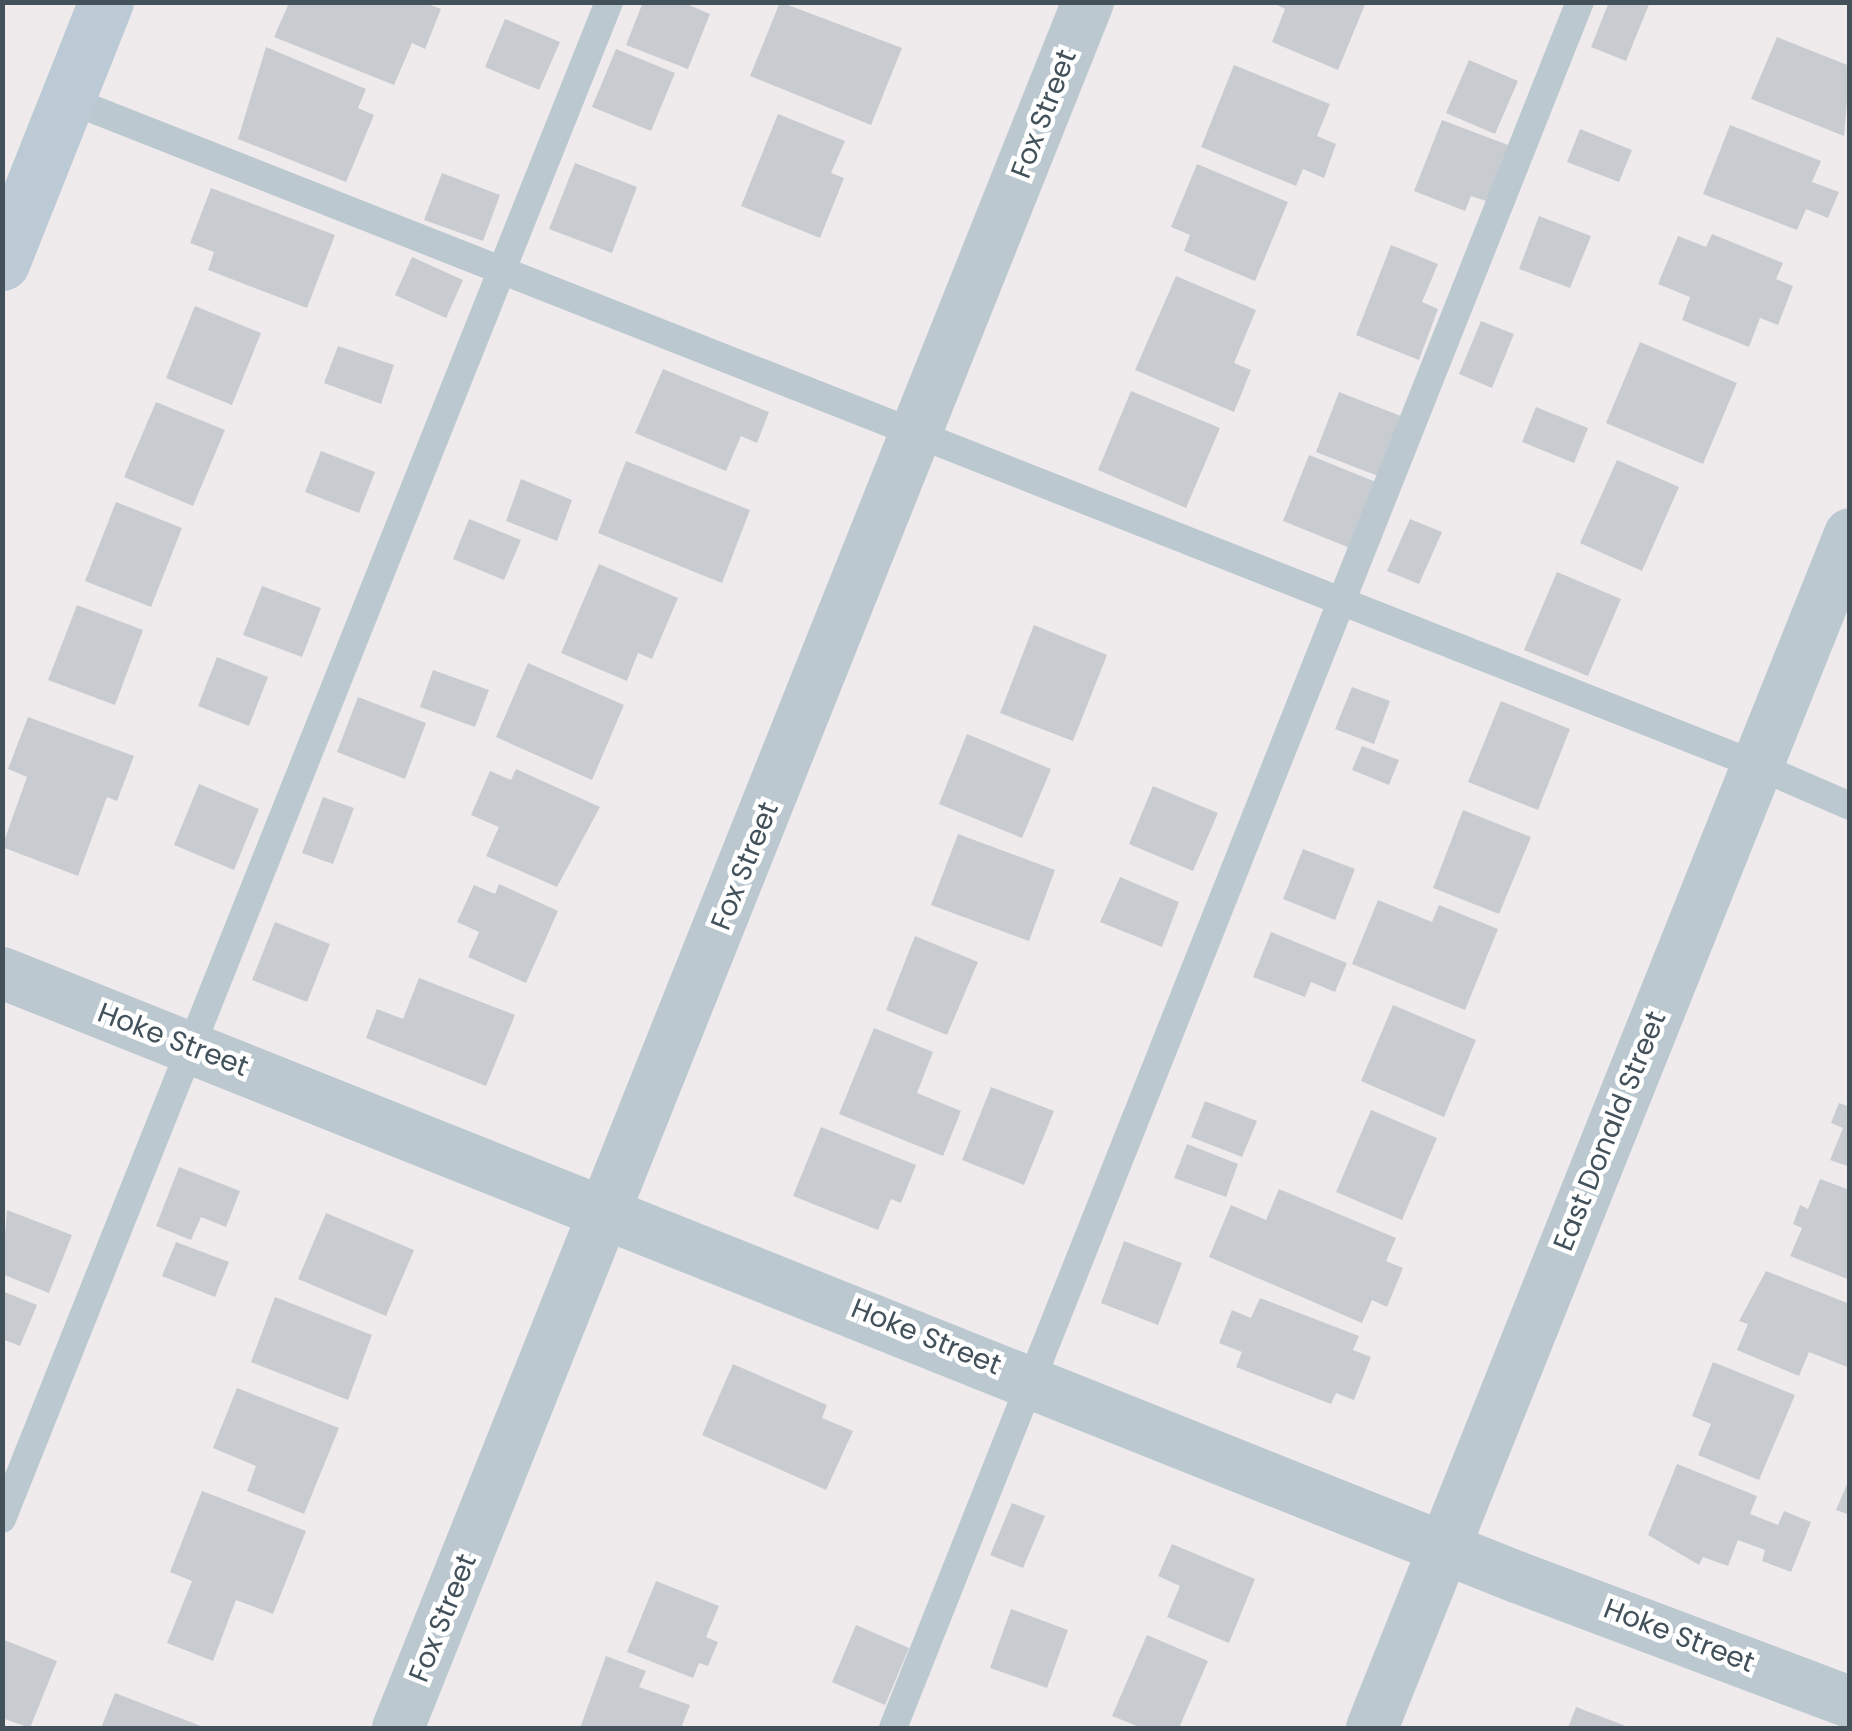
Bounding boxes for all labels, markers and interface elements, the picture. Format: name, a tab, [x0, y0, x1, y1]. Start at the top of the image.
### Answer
street label: Fox Street	[1004, 45, 1084, 183]
street label: Fox Street	[704, 797, 786, 935]
street label: Hoke Street	[93, 996, 253, 1084]
street label: East Donald Street	[1547, 1006, 1673, 1256]
street label: Hoke Street	[846, 1292, 1006, 1382]
street label: Fox Street	[402, 1549, 484, 1687]
street label: Hoke Street	[1599, 1592, 1759, 1680]

